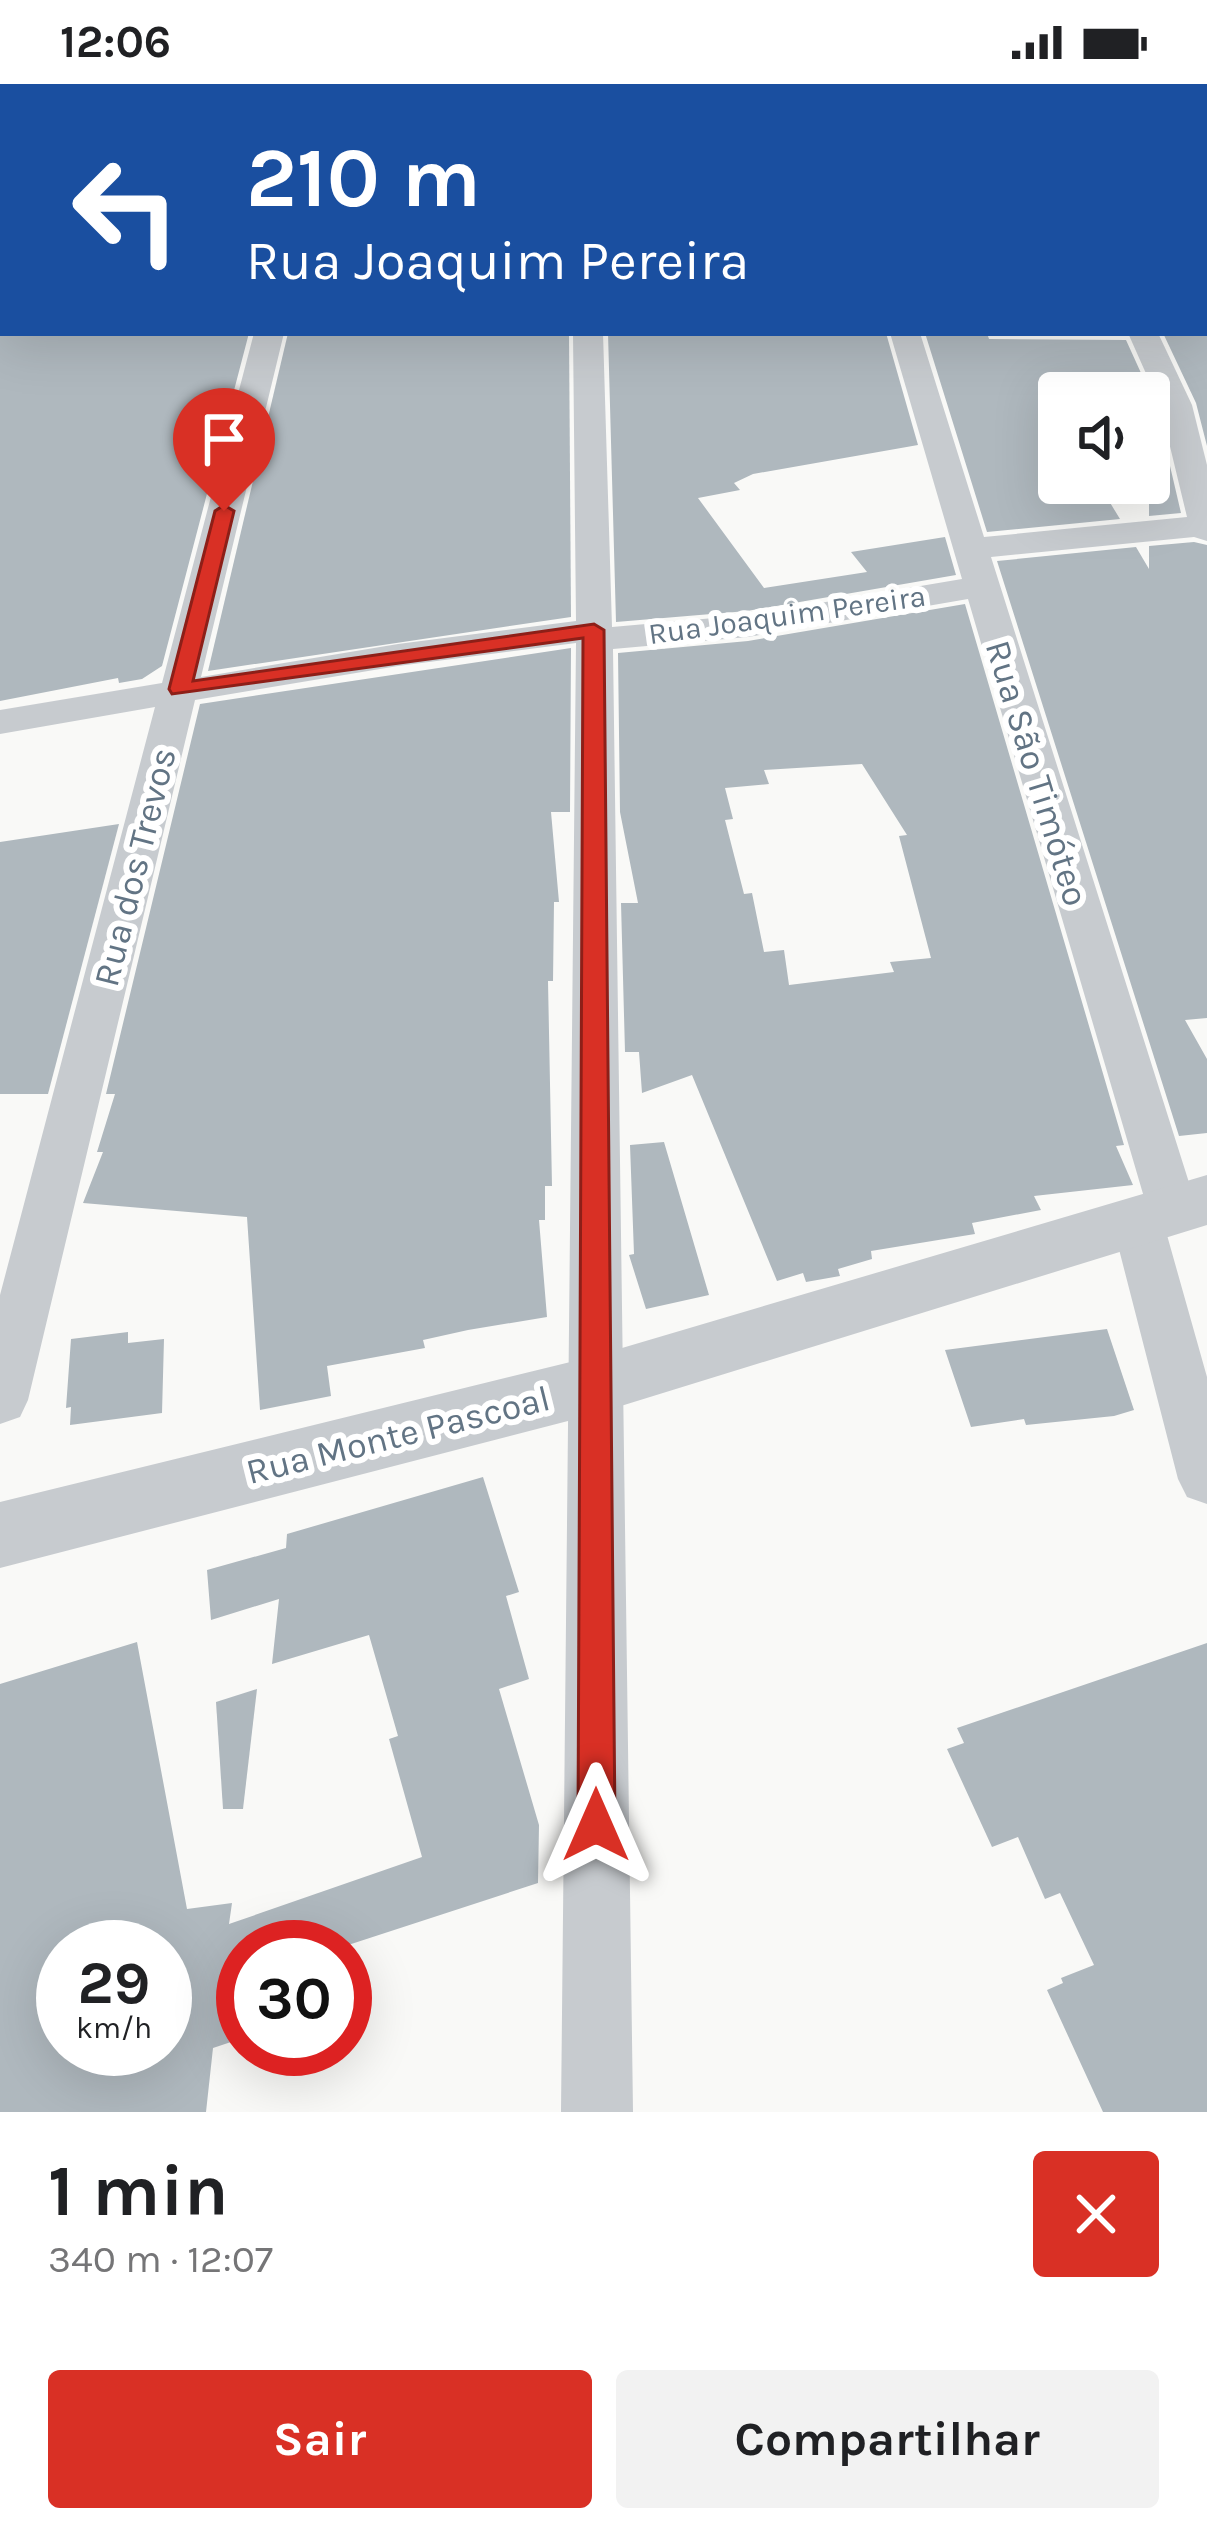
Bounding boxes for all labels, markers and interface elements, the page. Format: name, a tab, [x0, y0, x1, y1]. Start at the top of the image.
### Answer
text: 12:06	[60, 16, 171, 68]
text: 210 m	[246, 129, 481, 227]
icon: left	[48, 132, 204, 288]
text: Rua Joaquim Pereira	[246, 229, 749, 293]
map controls	[1038, 372, 1170, 504]
button: sound	[1038, 372, 1170, 504]
pin	[173, 388, 275, 511]
icon: arrive	[191, 406, 257, 472]
street label: Rua Joaquim Pereira	[646, 578, 928, 652]
street label: Rua São Timóteo	[977, 635, 1097, 911]
street label: Rua dos Trevos	[85, 743, 185, 991]
street label: Rua Monte Pascoal	[242, 1377, 554, 1493]
position arrow	[533, 1762, 659, 1888]
speed limit sign: 30	[216, 1920, 372, 2076]
text: 29	[78, 1948, 150, 2018]
text: km/h	[76, 2010, 152, 2046]
text: 1 min	[48, 2149, 229, 2233]
button: close	[1033, 2151, 1159, 2277]
text: 340 m · 12:07	[48, 2236, 273, 2282]
button: Sair	[48, 2370, 592, 2508]
button: Compartilhar	[616, 2370, 1159, 2508]

